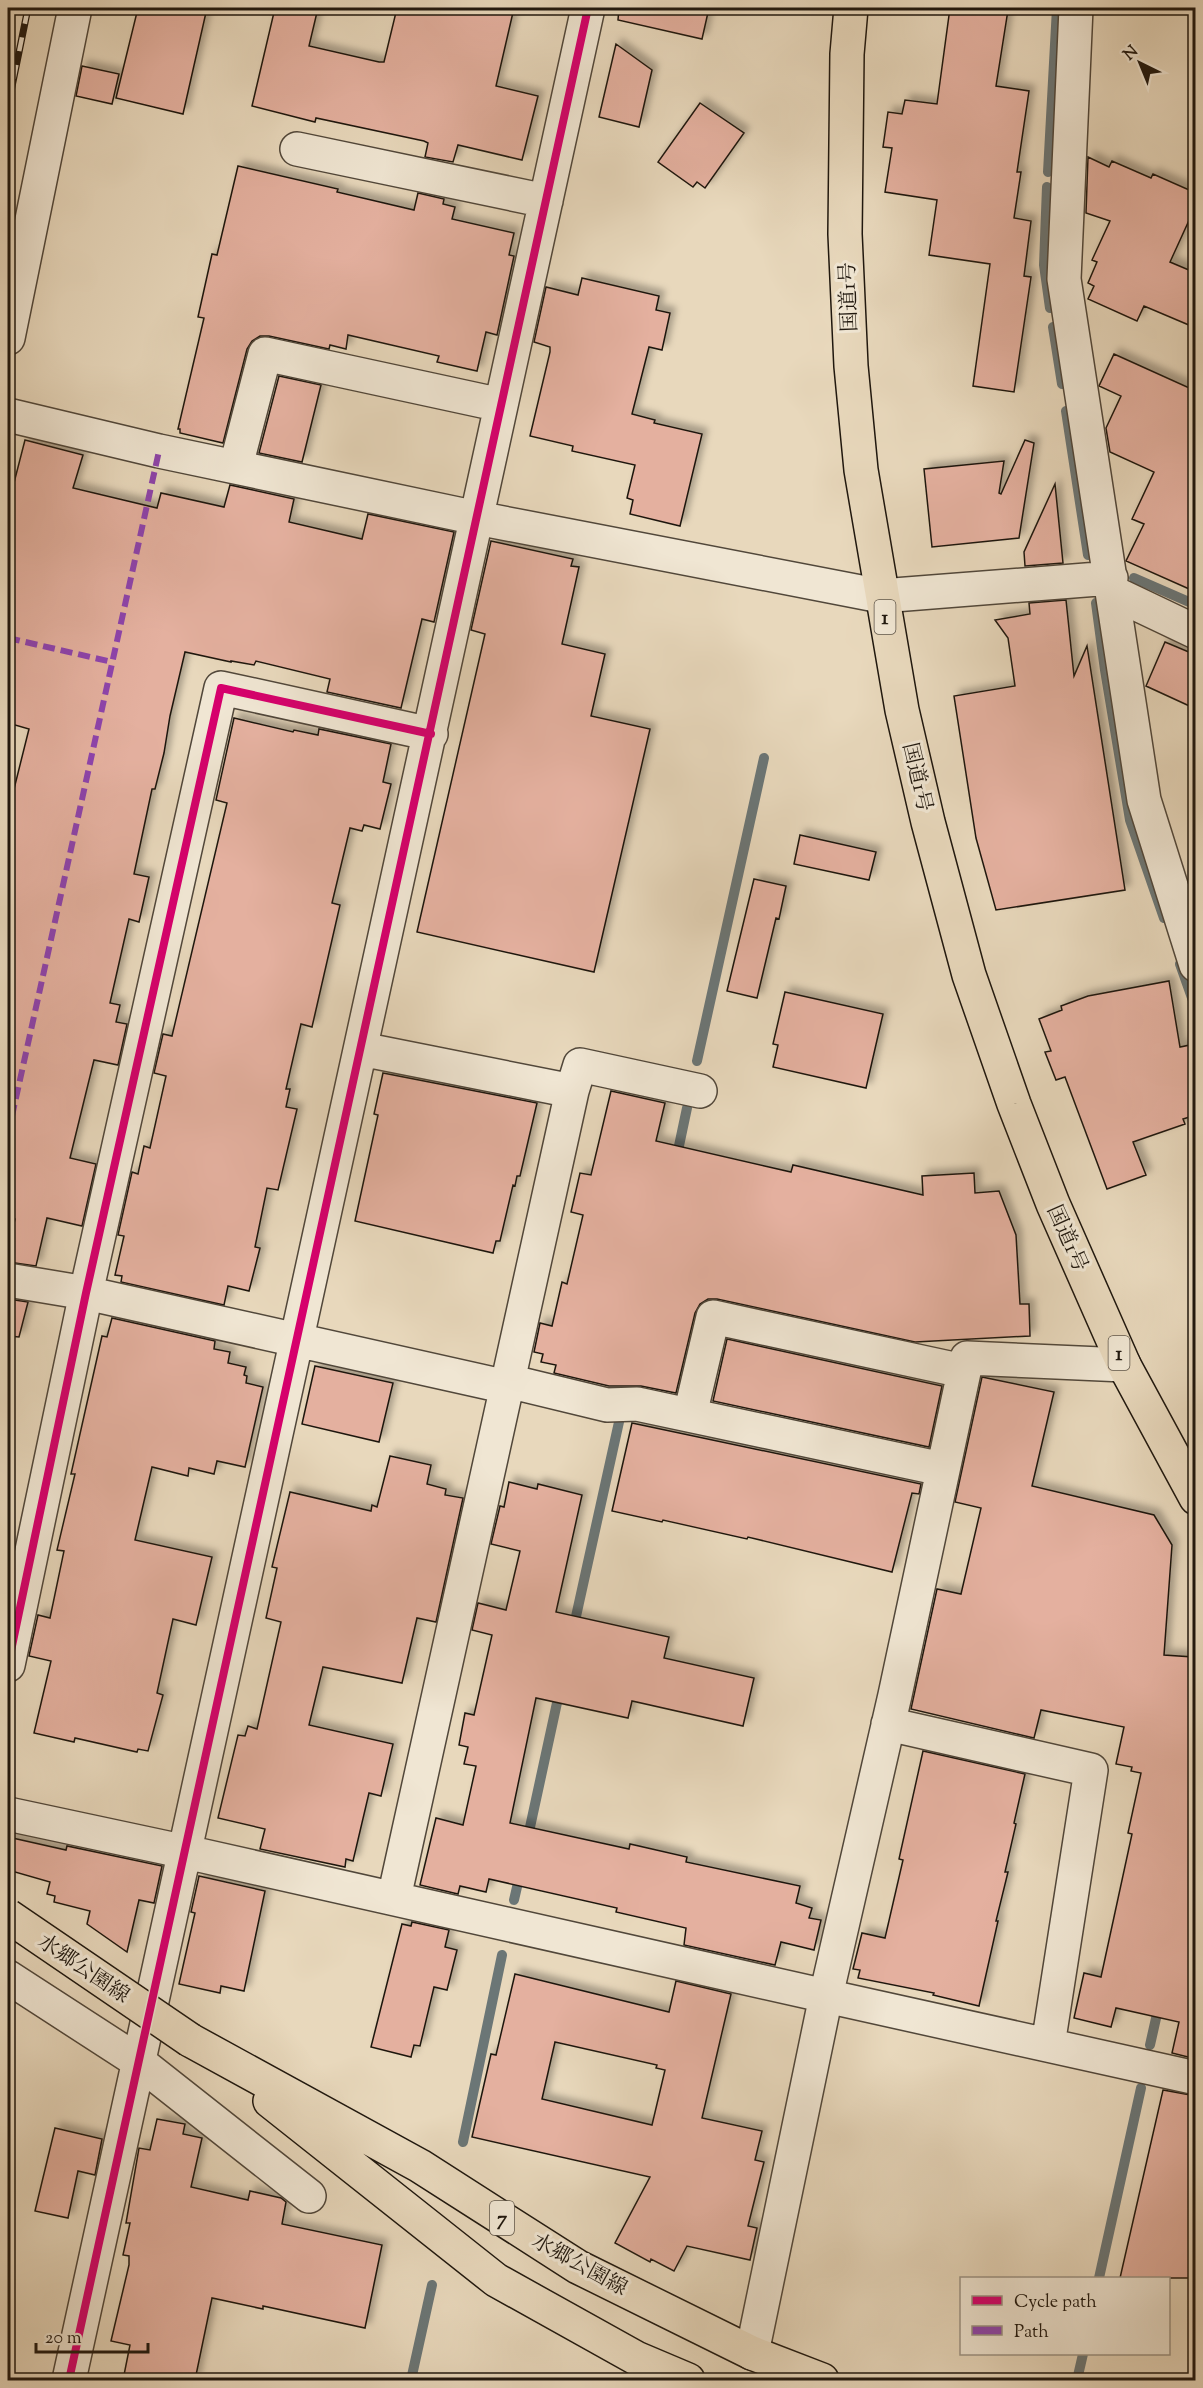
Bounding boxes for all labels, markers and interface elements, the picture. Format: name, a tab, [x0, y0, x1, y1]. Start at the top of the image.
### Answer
north arrow	[1110, 33, 1170, 93]
text: N	[1119, 41, 1144, 67]
street label: 国道1号	[834, 261, 866, 333]
road number: 1	[874, 600, 896, 634]
street label: 国道1号	[894, 740, 939, 815]
street label: 国道1号	[1038, 1201, 1094, 1277]
road number: 1	[1108, 1336, 1130, 1370]
street label: 水郷公園線	[31, 1928, 135, 2011]
road number: 7	[490, 2201, 514, 2235]
street label: 水郷公園線	[526, 2227, 632, 2304]
legend	[960, 2277, 1170, 2355]
text: Cycle path	[1014, 2290, 1097, 2316]
scale bar	[36, 2316, 148, 2354]
text: Path	[1014, 2320, 1049, 2346]
text: 20 m	[45, 2326, 82, 2352]

